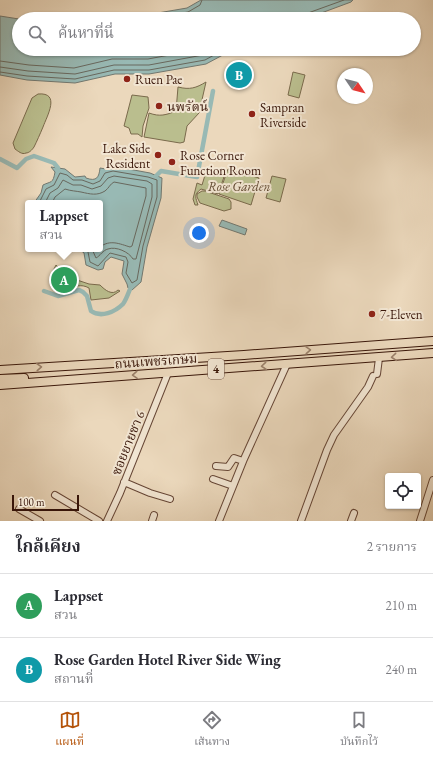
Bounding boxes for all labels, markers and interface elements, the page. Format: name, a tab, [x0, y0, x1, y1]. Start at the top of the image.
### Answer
search box	[12, 12, 421, 56]
icon: search	[26, 23, 48, 45]
text: ค้นหาที่นี่	[58, 23, 114, 42]
pin: B	[226, 60, 252, 90]
north arrow	[337, 68, 373, 104]
place label: Ruen Pae	[135, 71, 182, 88]
marker: Ruen Pae	[122, 74, 132, 84]
place label: นพรัตน์	[167, 98, 209, 115]
place label: Sampran Riverside	[260, 99, 306, 131]
marker: นพรัตน์	[154, 101, 164, 111]
marker: Sampran Riverside	[247, 109, 257, 119]
place label: Lake Side Resident	[103, 140, 150, 172]
place label: Rose Corner Function Room	[180, 147, 261, 179]
marker: Lake Side Resident	[153, 150, 163, 160]
marker: Rose Corner Function Room	[167, 157, 177, 167]
park label: Rose Garden	[208, 178, 270, 195]
popup	[25, 200, 103, 252]
text: Lappset	[39, 206, 89, 225]
your location	[189, 223, 209, 243]
text: สวน	[39, 226, 63, 243]
pin: A	[51, 265, 77, 295]
place label: 7-Eleven	[380, 306, 423, 323]
marker: 7-Eleven	[367, 309, 377, 319]
one-way arrow	[305, 345, 311, 354]
street label: ถนนเพชรเกษม	[114, 350, 198, 372]
one-way arrow	[391, 352, 397, 361]
road number: 4	[208, 359, 224, 379]
one-way arrow	[261, 361, 267, 370]
one-way arrow	[36, 363, 42, 372]
one-way arrow	[132, 371, 138, 380]
street label: ซอยยายชา 6	[107, 408, 149, 478]
map controls	[385, 473, 421, 509]
button: locate	[385, 473, 421, 509]
scale bar	[12, 493, 79, 512]
text: 100 m	[18, 495, 45, 509]
text: ใกล้เคียง	[16, 535, 81, 557]
text: 2 รายการ	[367, 538, 417, 555]
text: Lappset	[54, 586, 103, 605]
text: A	[24, 597, 34, 614]
text: 210 m	[386, 597, 417, 614]
text: สวน	[54, 606, 77, 623]
text: Rose Garden Hotel River Side Wing	[54, 650, 281, 669]
text: B	[25, 661, 33, 678]
text: 240 m	[386, 661, 417, 678]
text: สถานที่	[54, 670, 93, 687]
tab: แผนที่	[55, 709, 84, 751]
tab: เส้นทาง	[194, 709, 230, 751]
tab: บันทึกไว้	[340, 709, 378, 751]

